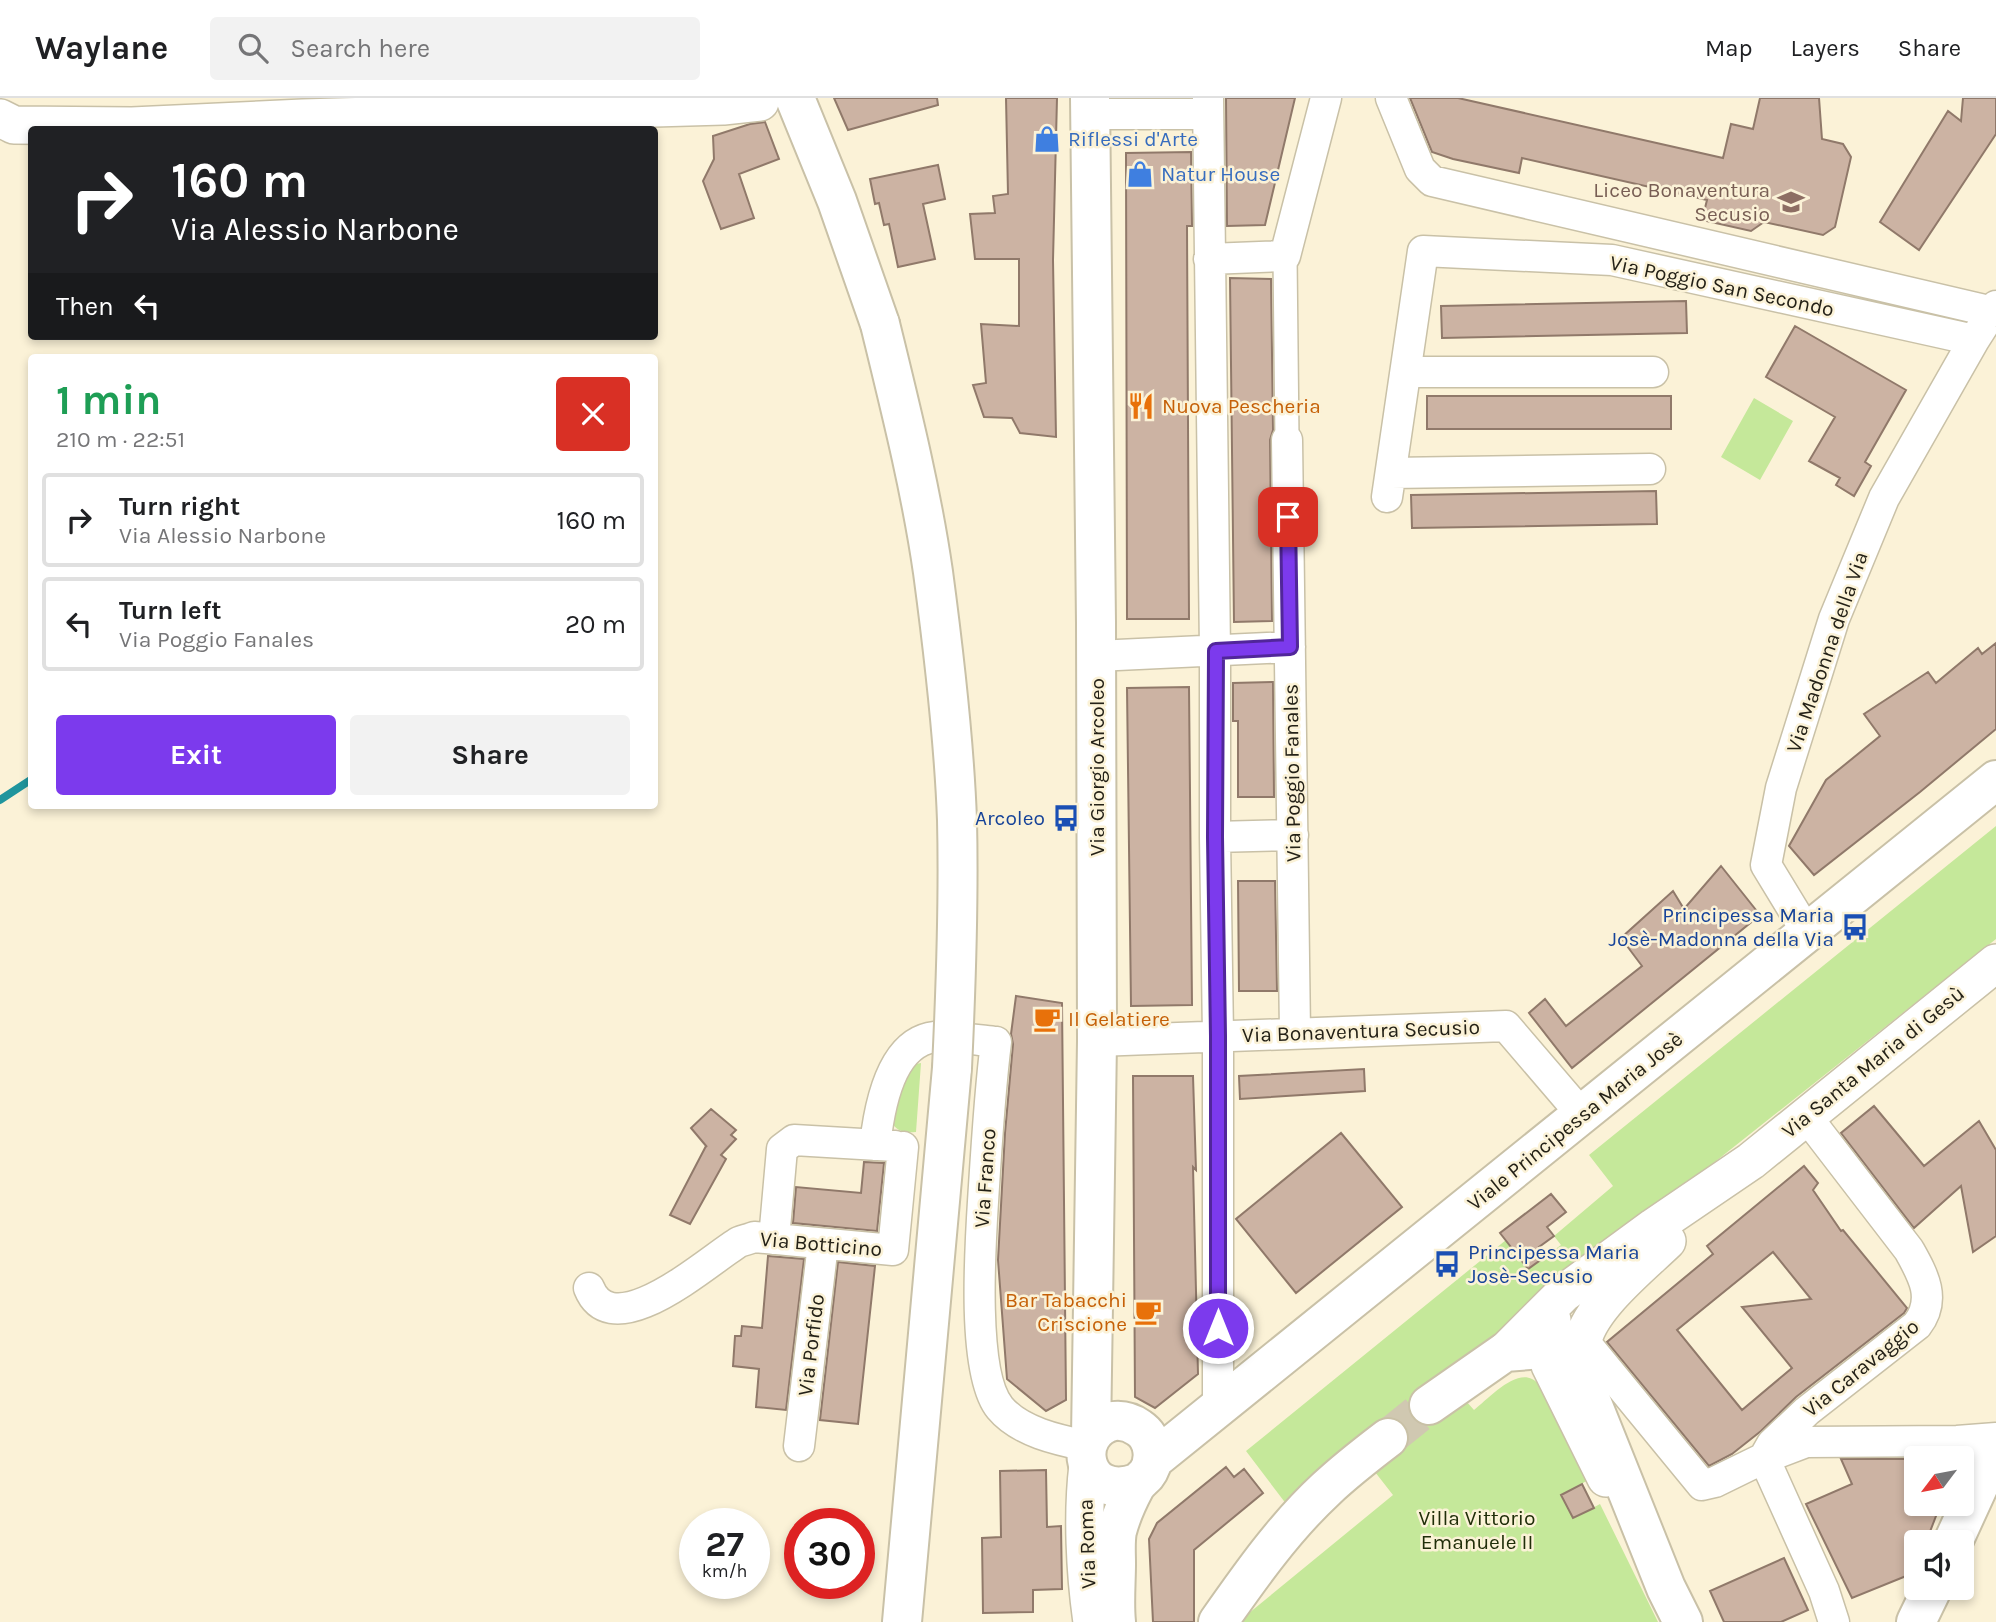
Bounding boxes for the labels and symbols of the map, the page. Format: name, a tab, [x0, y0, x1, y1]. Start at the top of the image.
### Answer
shop icon: Riflessi d'Arte	[1032, 124, 1062, 154]
place label: Riflessi d'Arte	[1068, 127, 1198, 151]
shop icon: Natur House	[1125, 159, 1155, 189]
place label: Natur House	[1161, 162, 1280, 186]
place label: Liceo Bonaventura Secusio	[1593, 178, 1770, 226]
school or university icon: Liceo Bonaventura Secusio	[1776, 187, 1806, 217]
street label: Via Poggio San Secondo	[1608, 251, 1836, 321]
restaurant icon: Nuova Pescheria	[1126, 391, 1156, 421]
place label: Nuova Pescheria	[1162, 394, 1321, 418]
pin	[1258, 487, 1318, 547]
street label: Via Madonna della Via	[1781, 548, 1873, 756]
street label: Via Giorgio Arcoleo	[1085, 678, 1109, 856]
street label: Via Poggio Fanales	[1278, 684, 1306, 862]
bus stop icon: Arcoleo	[1051, 803, 1081, 833]
place label: Arcoleo	[975, 806, 1045, 830]
place label: Principessa Maria Josè-Madonna della Via	[1609, 903, 1834, 951]
bus stop icon: Principessa Maria Josè-Madonna della Via	[1840, 912, 1870, 942]
street label: Via Santa Maria di Gesù	[1777, 981, 1969, 1143]
cafe icon: Il Gelatiere	[1032, 1004, 1062, 1034]
place label: Il Gelatiere	[1068, 1007, 1170, 1031]
street label: Via Bonaventura Secusio	[1242, 1015, 1480, 1047]
street label: Viale Principessa Maria Josè	[1463, 1027, 1687, 1215]
street label: Via Franco	[970, 1127, 1000, 1229]
street label: Via Botticino	[759, 1227, 883, 1261]
place label: Principessa Maria Josè-Secusio	[1468, 1240, 1640, 1288]
bus stop icon: Principessa Maria Josè-Secusio	[1432, 1249, 1462, 1279]
place label: Bar Tabacchi Criscione	[1005, 1288, 1127, 1336]
position arrow	[1181, 1291, 1255, 1365]
street label: Via Porfido	[793, 1293, 829, 1397]
cafe icon: Bar Tabacchi Criscione	[1133, 1297, 1163, 1327]
street label: Via Caravaggio	[1798, 1314, 1924, 1422]
north arrow	[1904, 1446, 1974, 1516]
street label: Via Roma	[1073, 1499, 1101, 1589]
park label: Villa Vittorio Emanuele II	[1418, 1506, 1536, 1554]
speed limit sign: 30	[784, 1508, 875, 1599]

